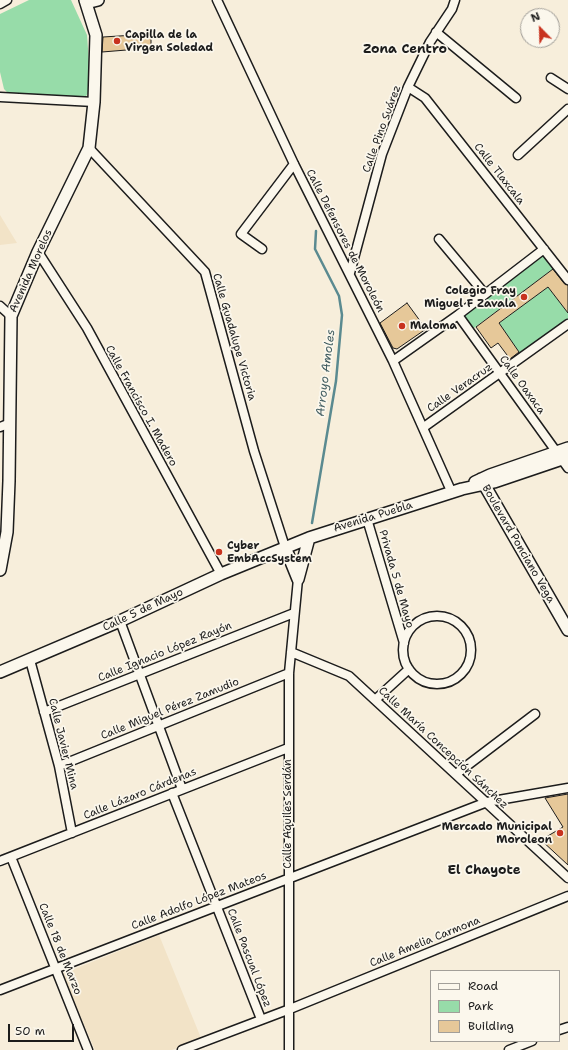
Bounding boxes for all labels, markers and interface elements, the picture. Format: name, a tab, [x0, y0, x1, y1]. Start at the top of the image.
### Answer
north arrow	[520, 8, 560, 48]
text: N	[529, 9, 542, 26]
place label: Capilla de la Virgen Soledad	[125, 28, 213, 54]
marker: Capilla de la Virgen Soledad	[112, 36, 122, 46]
district label: Zona Centro	[363, 42, 447, 58]
street label: Calle Pino Suárez	[360, 83, 404, 175]
street label: Calle Tlaxcala	[471, 141, 527, 207]
street label: Calle Defensores de Moroleón	[303, 167, 387, 315]
street label: Avenida Morelos	[7, 227, 55, 315]
street label: Calle Guadalupe Victoria	[209, 272, 259, 402]
place label: Colegio Fray Miguel F Zavala	[424, 284, 516, 310]
marker: Colegio Fray Miguel F Zavala	[519, 292, 529, 302]
place label: Maloma	[410, 319, 457, 333]
marker: Maloma	[397, 321, 407, 331]
water label: Arroyo Amoles	[314, 329, 338, 417]
street label: Calle Francisco I. Madero	[102, 343, 180, 469]
street label: Calle Oaxaca	[496, 353, 548, 417]
street label: Calle Veracruz	[425, 361, 495, 415]
street label: Boulevard Ponciano Vega	[479, 483, 557, 605]
street label: Avenida Puebla	[332, 499, 414, 535]
street label: Privada 5 de Mayo	[376, 528, 416, 630]
place label: Cyber EmbAccSystem	[227, 539, 312, 565]
marker: Cyber EmbAccSystem	[214, 547, 224, 557]
street label: Calle 5 de Mayo	[101, 586, 185, 634]
street label: Calle Ignacio López Rayón	[96, 619, 234, 685]
street label: Calle Miguel Pérez Zamudio	[99, 675, 241, 743]
street label: Calle María Concepción Sánchez	[375, 684, 511, 812]
street label: Calle Javier Mina	[45, 697, 81, 791]
street label: Calle Aquiles Serdán	[281, 759, 295, 869]
street label: Calle Lázaro Cárdenas	[82, 765, 198, 823]
place label: Mercado Municipal Moroleon	[442, 820, 552, 846]
marker: Mercado Municipal Moroleon	[555, 828, 565, 838]
district label: El Chayote	[447, 863, 521, 879]
street label: Calle Adolfo López Mateos	[130, 869, 268, 933]
street label: Calle 18 de Marzo	[36, 901, 84, 997]
street label: Calle Pascual López	[224, 907, 274, 1009]
street label: Calle Amelia Carmona	[368, 914, 482, 970]
legend	[430, 970, 560, 1042]
text: Road	[468, 978, 498, 994]
text: Park	[468, 998, 494, 1014]
scale bar	[10, 1016, 76, 1042]
text: Building	[468, 1018, 514, 1034]
text: 50 m	[15, 1023, 45, 1039]

